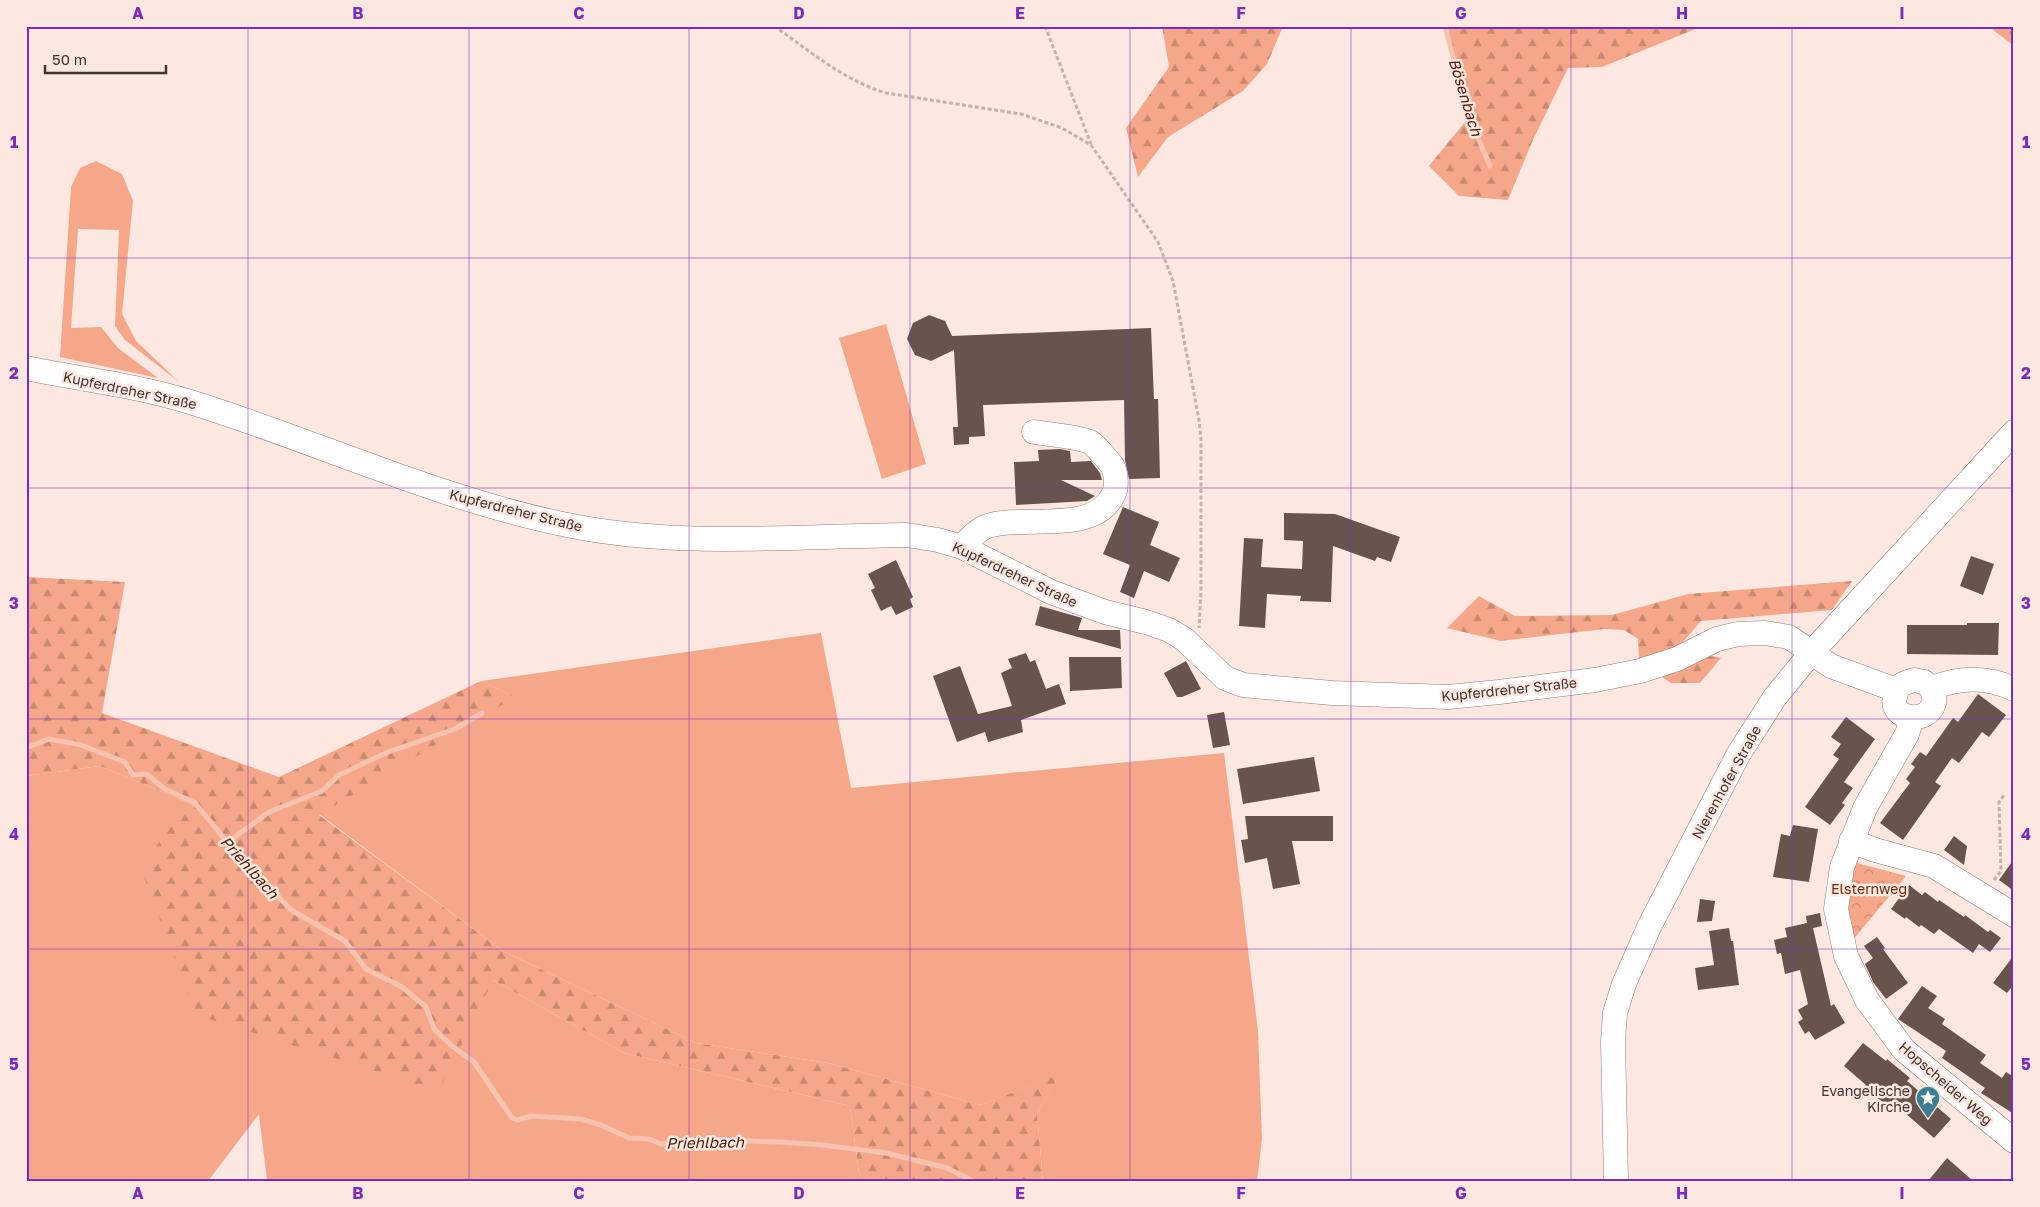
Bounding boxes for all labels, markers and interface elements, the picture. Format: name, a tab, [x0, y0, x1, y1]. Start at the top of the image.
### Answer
text: A	[132, 3, 144, 23]
text: B	[352, 3, 364, 23]
text: C	[573, 3, 585, 23]
text: D	[793, 3, 805, 23]
text: E	[1015, 3, 1025, 23]
text: F	[1236, 3, 1246, 23]
text: G	[1455, 3, 1467, 23]
text: H	[1676, 3, 1688, 23]
text: I	[1899, 3, 1905, 23]
scale bar	[45, 42, 166, 74]
text: 50 m	[52, 50, 87, 68]
water label: Bösenbach	[1446, 56, 1487, 139]
text: 1	[10, 132, 18, 152]
text: 1	[2022, 132, 2030, 152]
text: 2	[9, 363, 19, 383]
text: 2	[2021, 363, 2031, 383]
street label: Kupferdreher Straße	[62, 368, 198, 412]
street label: Kupferdreher Straße	[448, 485, 584, 535]
street label: Kupferdreher Straße	[950, 538, 1080, 610]
text: 3	[9, 593, 19, 613]
text: 3	[2021, 593, 2031, 613]
street label: Kupferdreher Straße	[1440, 673, 1578, 705]
street label: Nierenhofer Straße	[1688, 722, 1764, 842]
text: 4	[9, 824, 19, 844]
text: 4	[2021, 824, 2031, 844]
water label: Priehlbach	[217, 832, 283, 902]
park label: Elsternweg	[1831, 880, 1907, 897]
street label: Hopscheider Weg	[1896, 1038, 1996, 1128]
text: 5	[9, 1054, 19, 1074]
text: 5	[2021, 1054, 2031, 1074]
place label: Evangelische Kirche	[1821, 1082, 1910, 1115]
place icon: Evangelische Kirche	[1915, 1085, 1941, 1119]
water label: Priehlbach	[666, 1132, 745, 1152]
text: A	[132, 1183, 144, 1203]
text: B	[352, 1183, 364, 1203]
text: C	[573, 1183, 585, 1203]
text: D	[793, 1183, 805, 1203]
text: E	[1015, 1183, 1025, 1203]
text: F	[1236, 1183, 1246, 1203]
text: G	[1455, 1183, 1467, 1203]
text: H	[1676, 1183, 1688, 1203]
text: I	[1899, 1183, 1905, 1203]

